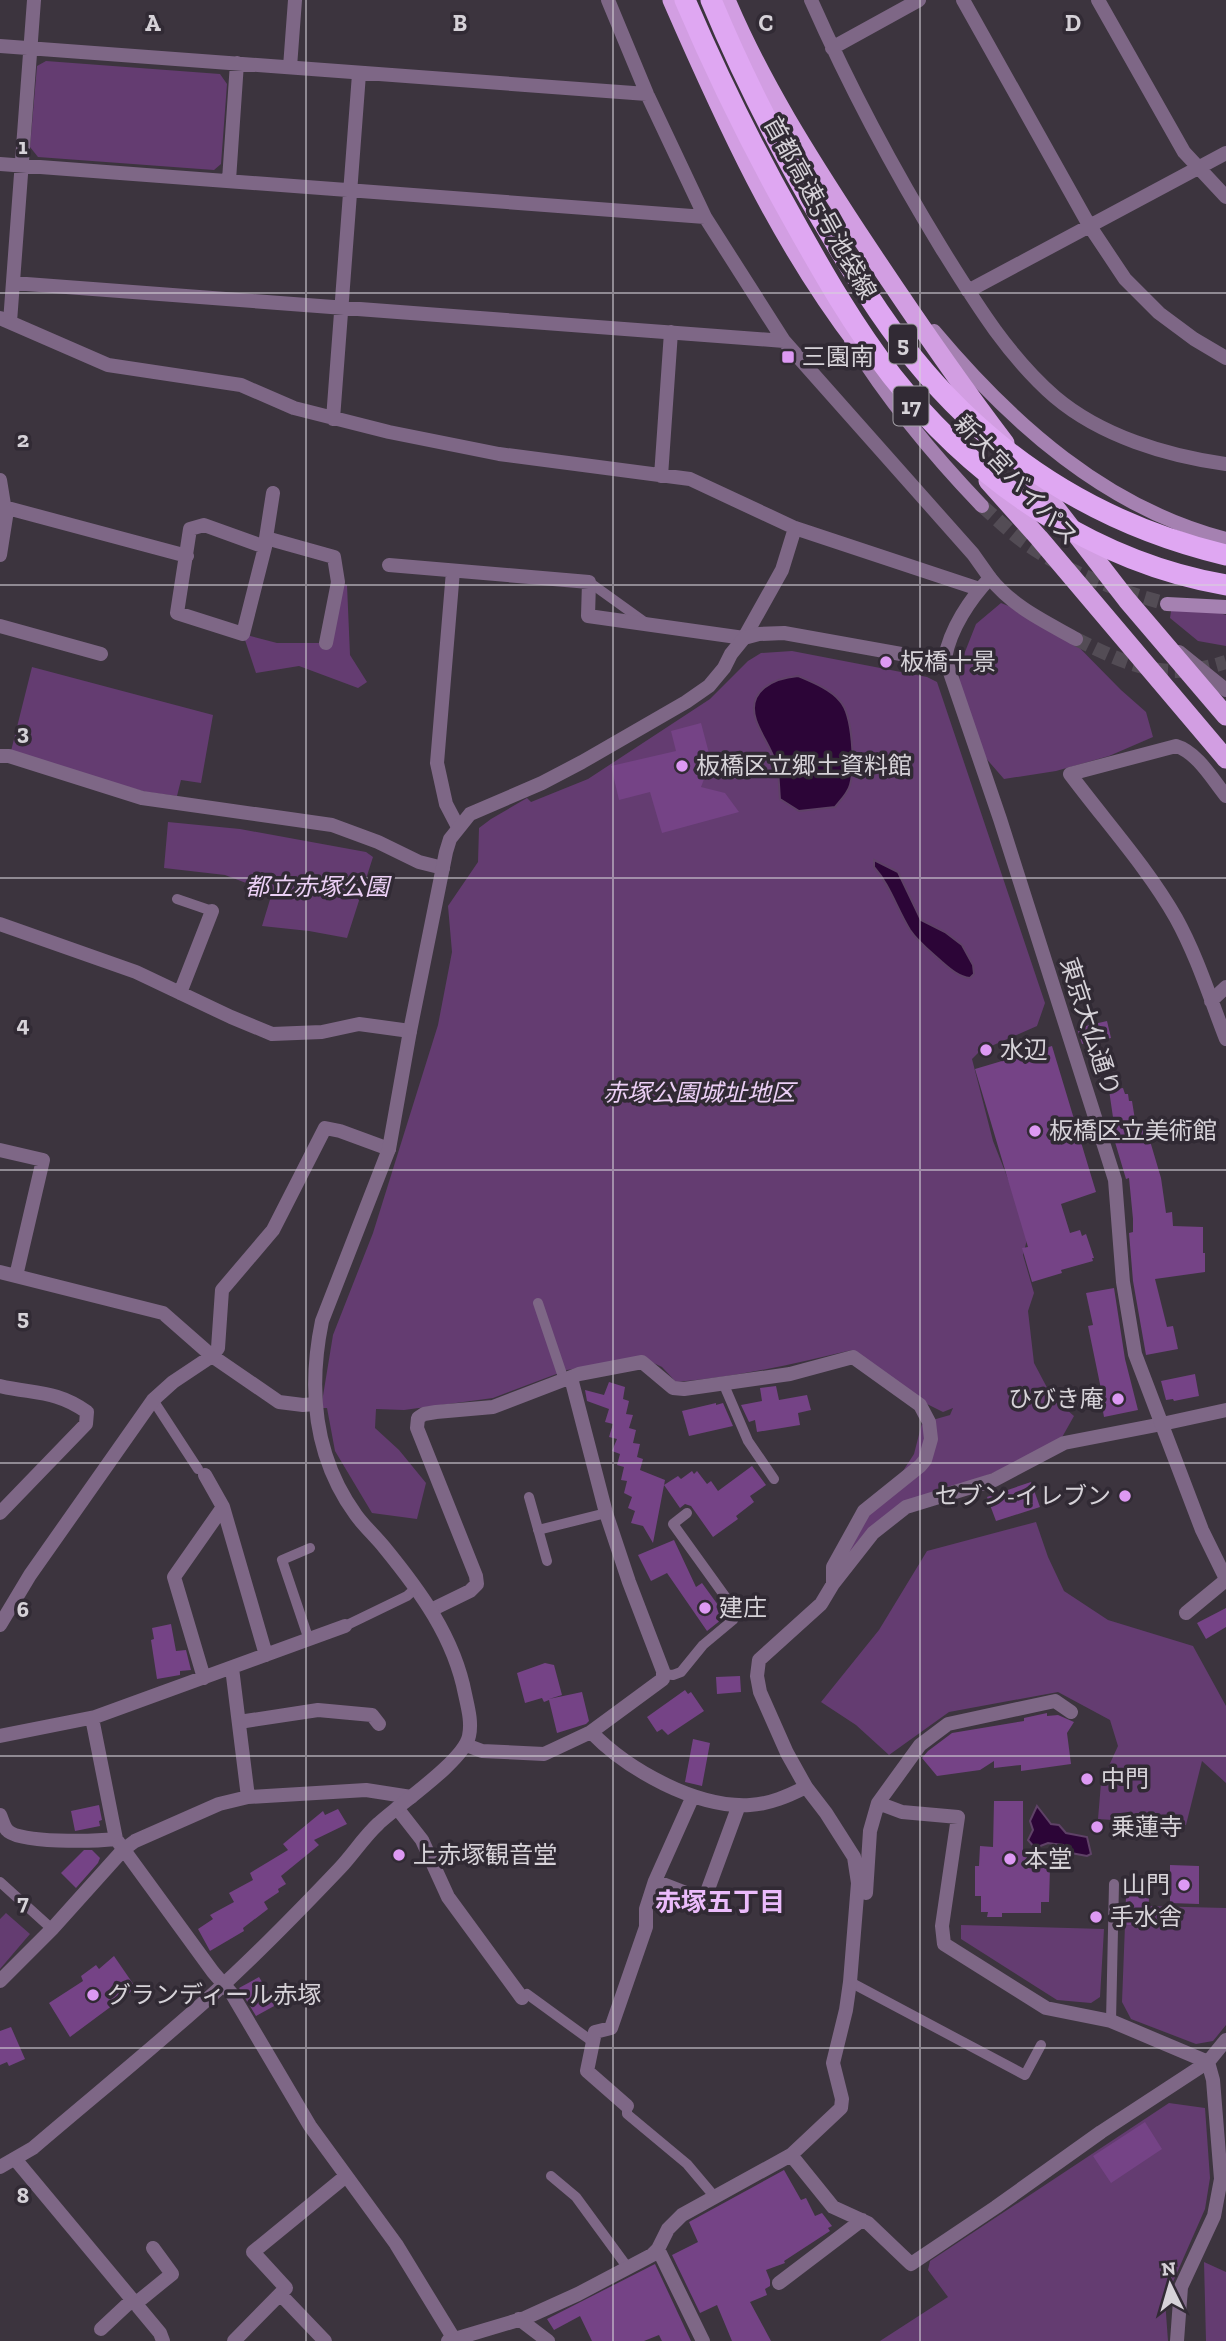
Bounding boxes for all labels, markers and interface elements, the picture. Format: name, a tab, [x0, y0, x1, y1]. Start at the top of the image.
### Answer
text: A	[145, 9, 161, 37]
text: B	[453, 9, 467, 37]
text: C	[759, 9, 773, 37]
text: D	[1065, 9, 1081, 37]
street label: 首都高速5号池袋線	[758, 111, 883, 304]
text: 1	[18, 132, 28, 160]
road number: 5	[889, 324, 917, 364]
place label: 三園南	[802, 342, 874, 371]
marker: 三園南	[780, 349, 796, 365]
road number: 17	[894, 386, 928, 426]
street label: 新大宮バイパス	[949, 409, 1084, 551]
text: 2	[17, 425, 29, 453]
place label: 板橋十景	[900, 647, 996, 676]
marker: 板橋十景	[878, 654, 894, 670]
text: 3	[17, 718, 29, 746]
place label: 板橋区立郷土資料館	[696, 751, 912, 780]
marker: 板橋区立郷土資料館	[674, 758, 690, 774]
park label: 都立赤塚公園	[245, 872, 392, 901]
street label: 東京大仏通り	[1054, 954, 1127, 1100]
text: 4	[16, 1010, 30, 1038]
place label: 水辺	[1000, 1035, 1048, 1064]
marker: 水辺	[978, 1042, 994, 1058]
park label: 赤塚公園城址地区	[603, 1078, 798, 1107]
place label: 板橋区立美術館	[1049, 1116, 1217, 1145]
marker: 板橋区立美術館	[1027, 1123, 1043, 1139]
text: 5	[17, 1303, 29, 1331]
place label: ひびき庵	[1008, 1384, 1104, 1413]
marker: ひびき庵	[1110, 1391, 1126, 1407]
place label: セブン-イレブン	[935, 1481, 1111, 1510]
marker: セブン-イレブン	[1117, 1488, 1133, 1504]
place label: 建庄	[719, 1593, 767, 1622]
text: 6	[17, 1595, 29, 1623]
marker: 建庄	[697, 1600, 713, 1616]
place label: 中門	[1101, 1764, 1149, 1793]
marker: 中門	[1079, 1771, 1095, 1787]
place label: 乗蓮寺	[1111, 1812, 1183, 1841]
marker: 乗蓮寺	[1089, 1819, 1105, 1835]
place label: 上赤塚観音堂	[413, 1840, 557, 1869]
place label: 本堂	[1024, 1844, 1072, 1873]
marker: 上赤塚観音堂	[391, 1847, 407, 1863]
marker: 本堂	[1002, 1851, 1018, 1867]
place label: 山門	[1122, 1870, 1170, 1899]
marker: 山門	[1176, 1877, 1192, 1893]
district label: 赤塚五丁目	[655, 1886, 785, 1918]
text: 7	[17, 1888, 29, 1916]
place label: 手水舎	[1110, 1902, 1182, 1931]
marker: 手水舎	[1088, 1909, 1104, 1925]
place label: グランディール赤塚	[107, 1980, 321, 2009]
marker: グランディール赤塚	[85, 1987, 101, 2003]
text: 8	[17, 2181, 29, 2209]
north arrow	[1135, 2250, 1205, 2320]
text: N	[1160, 2256, 1177, 2281]

